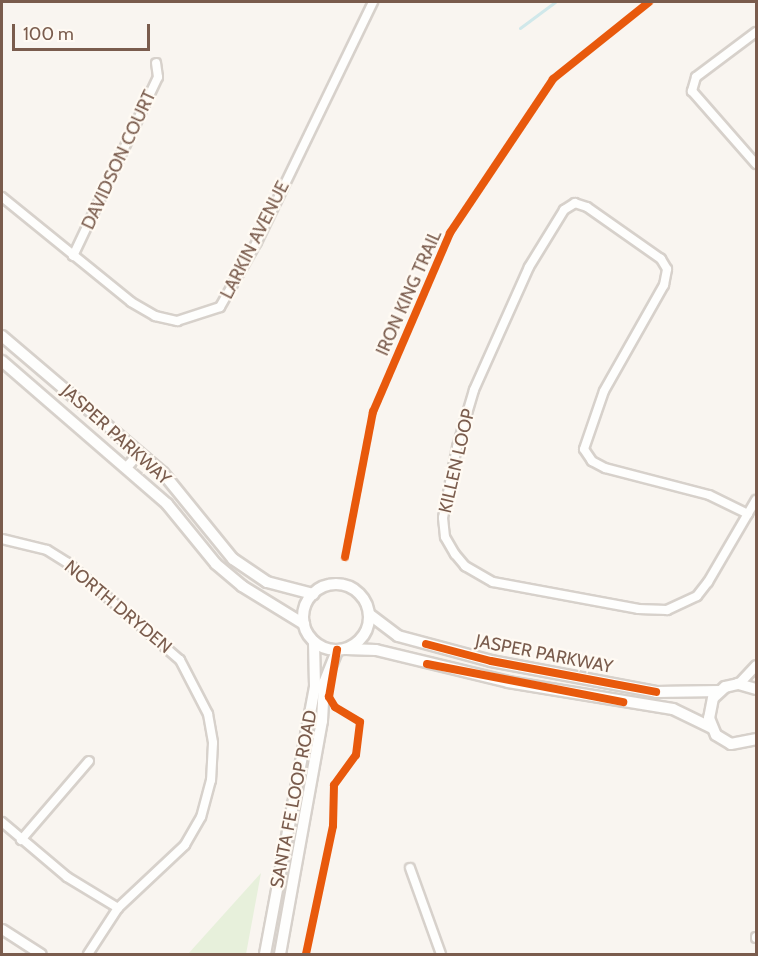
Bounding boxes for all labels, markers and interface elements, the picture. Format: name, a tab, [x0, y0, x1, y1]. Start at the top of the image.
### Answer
scale bar	[15, 12, 153, 50]
text: 100 m	[23, 23, 74, 45]
street label: DAVIDSON COURT	[77, 87, 161, 233]
street label: LARKIN AVENUE	[216, 177, 294, 303]
street label: IRON KING TRAIL	[372, 227, 446, 359]
street label: JASPER PARKWAY	[57, 380, 175, 490]
street label: KILLEN LOOP	[435, 407, 479, 515]
street label: NORTH DRYDEN	[60, 556, 176, 658]
street label: JASPER PARKWAY	[473, 630, 615, 678]
street label: SANTA FE LOOP ROAD	[266, 708, 322, 890]

